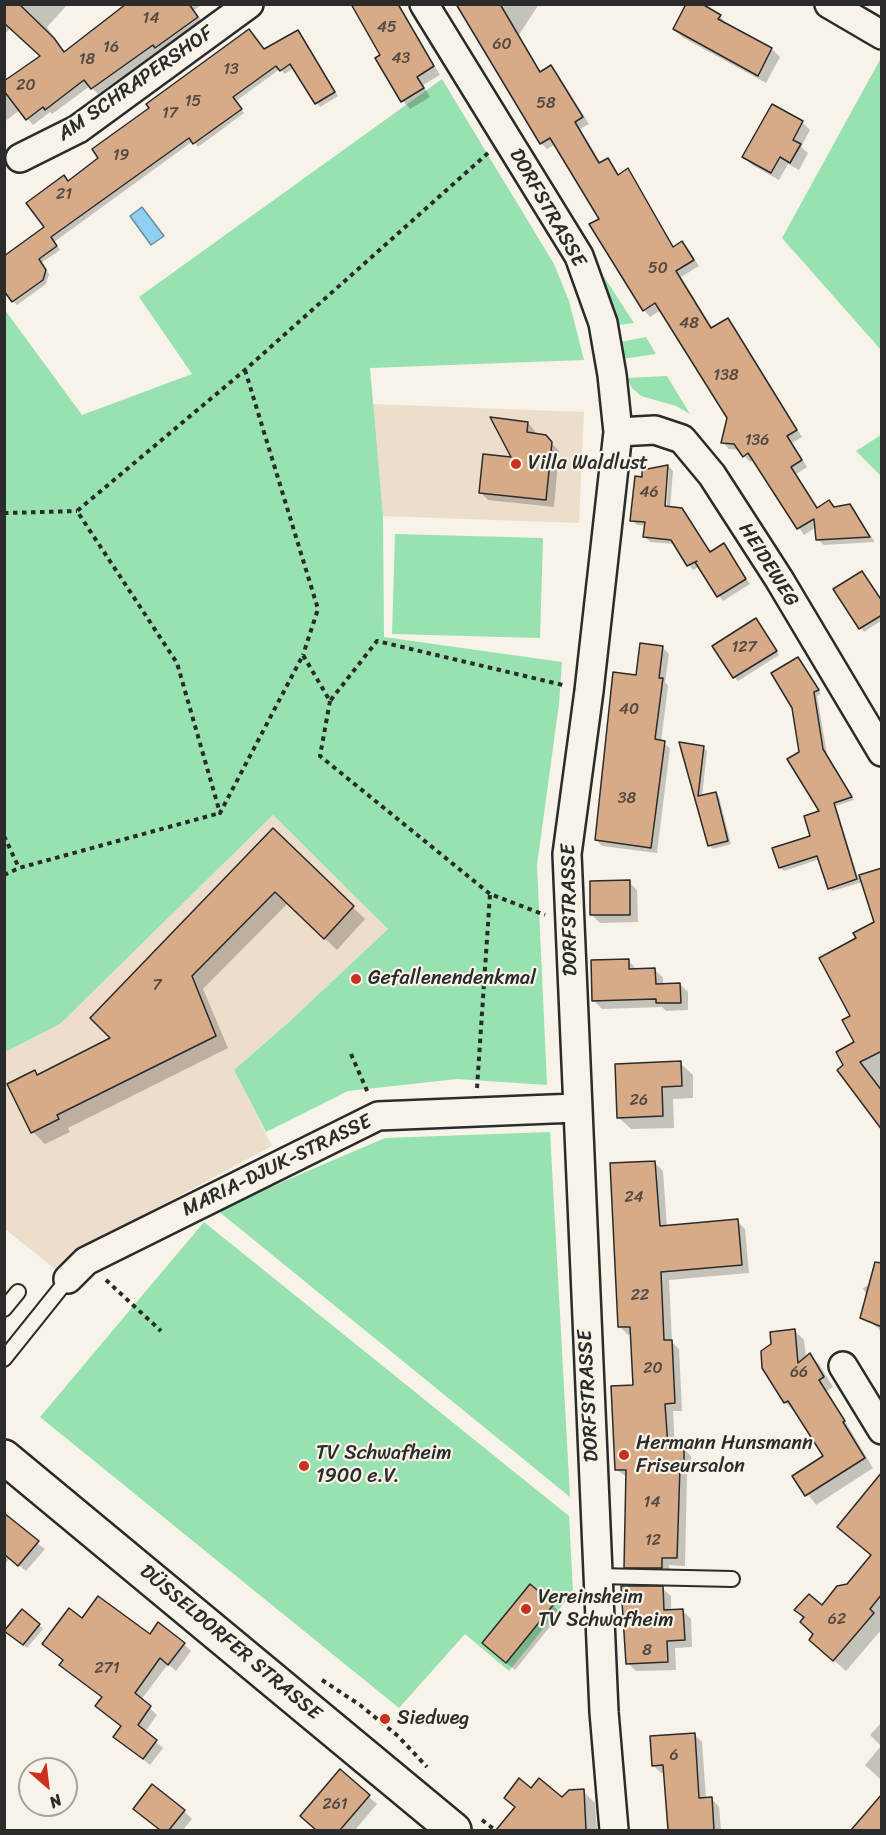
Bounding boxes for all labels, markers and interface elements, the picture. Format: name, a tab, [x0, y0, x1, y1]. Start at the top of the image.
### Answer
house number: 14	[143, 9, 159, 29]
house number: 45	[377, 18, 397, 38]
street label: AM SCHRAPERSHOF	[54, 21, 218, 147]
house number: 60	[492, 35, 512, 55]
house number: 16	[103, 38, 119, 58]
house number: 43	[392, 49, 410, 69]
house number: 18	[79, 50, 95, 70]
house number: 13	[223, 60, 239, 80]
house number: 20	[16, 76, 36, 96]
house number: 15	[185, 92, 201, 112]
house number: 58	[536, 94, 556, 114]
house number: 17	[162, 104, 178, 124]
street label: DORFSTRASSE	[504, 145, 590, 271]
house number: 19	[113, 146, 129, 166]
house number: 21	[56, 185, 72, 205]
house number: 50	[648, 259, 668, 279]
house number: 48	[679, 314, 699, 334]
house number: 138	[713, 366, 739, 386]
house number: 136	[745, 431, 769, 451]
place label: Villa Waldlust	[528, 452, 648, 476]
marker: Villa Waldlust	[509, 457, 523, 471]
house number: 46	[639, 483, 659, 503]
street label: HEIDEWEG	[733, 519, 803, 611]
house number: 127	[731, 638, 757, 658]
house number: 40	[619, 700, 639, 720]
house number: 38	[618, 789, 636, 809]
street label: DORFSTRASSE	[557, 844, 583, 976]
place label: Gefallenendenkmal	[368, 967, 536, 991]
marker: Gefallenendenkmal	[349, 972, 363, 986]
house number: 7	[152, 976, 162, 996]
house number: 26	[630, 1091, 648, 1111]
street label: MARIA-DJUK-STRASSE	[179, 1110, 375, 1222]
house number: 24	[624, 1188, 644, 1208]
house number: 22	[631, 1286, 649, 1306]
street label: DORFSTRASSE	[574, 1329, 604, 1463]
house number: 20	[643, 1359, 663, 1379]
house number: 66	[790, 1363, 808, 1383]
place label: Hermann Hunsmann Friseursalon	[636, 1432, 813, 1479]
place label: TV Schwafheim 1900 e.V.	[316, 1442, 452, 1489]
marker: Hermann Hunsmann Friseursalon	[617, 1448, 631, 1462]
marker: TV Schwafheim 1900 e.V.	[297, 1459, 311, 1473]
house number: 14	[644, 1493, 660, 1513]
house number: 12	[645, 1531, 661, 1551]
street label: DÜSSELDORFER STRASSE	[134, 1560, 326, 1726]
place label: Vereinsheim TV Schwafheim	[538, 1586, 674, 1633]
marker: Vereinsheim TV Schwafheim	[519, 1602, 533, 1616]
house number: 62	[828, 1610, 846, 1630]
house number: 8	[642, 1641, 652, 1661]
house number: 271	[94, 1659, 120, 1679]
place label: Siedweg	[397, 1707, 469, 1731]
marker: Siedweg	[378, 1712, 392, 1726]
house number: 6	[669, 1746, 679, 1766]
north arrow	[18, 1757, 78, 1817]
text: N	[44, 1786, 67, 1817]
house number: 261	[322, 1795, 348, 1815]

